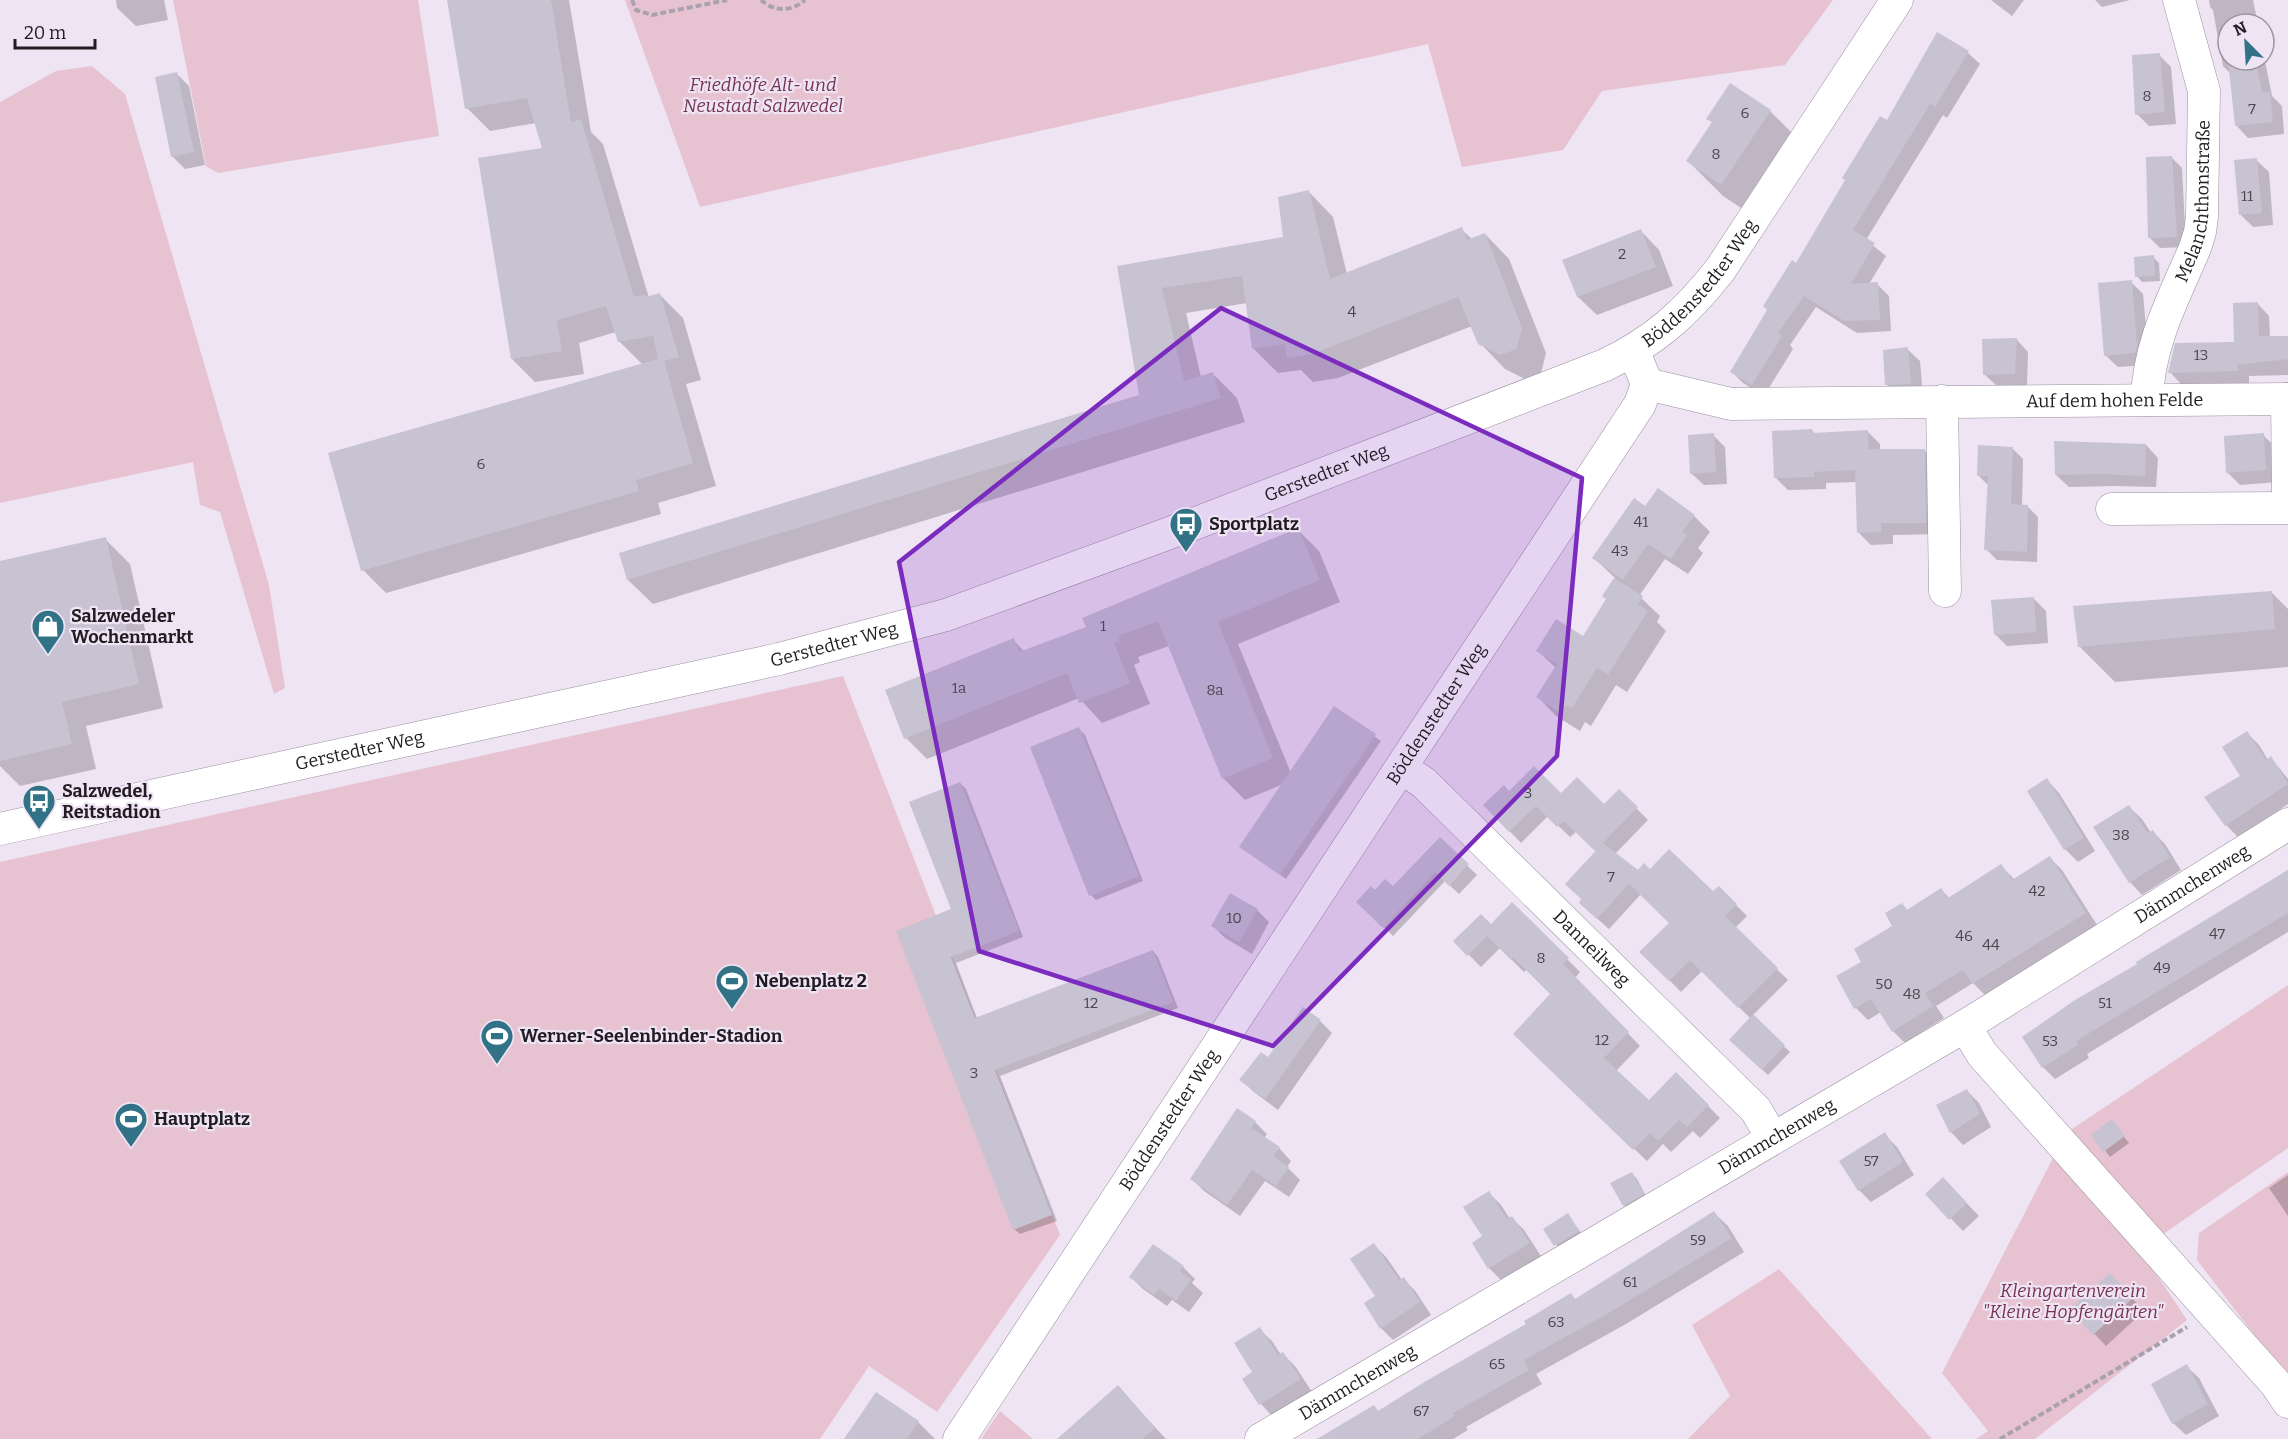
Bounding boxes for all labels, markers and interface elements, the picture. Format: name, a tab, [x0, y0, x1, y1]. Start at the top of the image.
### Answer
scale bar	[15, 12, 94, 50]
north arrow	[2216, 12, 2276, 72]
text: N	[2231, 18, 2250, 40]
text: 20 m	[24, 22, 66, 44]
park label: Friedhöfe Alt- und Neustadt Salzwedel	[683, 74, 843, 117]
house number: 8	[2142, 87, 2152, 105]
house number: 7	[2248, 100, 2256, 118]
house number: 6	[1741, 104, 1750, 122]
street label: Melanchthonstraße	[2170, 120, 2215, 285]
house number: 8	[1711, 145, 1721, 163]
house number: 11	[2241, 187, 2253, 205]
street label: Böddenstedter Weg	[1638, 215, 1761, 352]
house number: 2	[1618, 245, 1626, 263]
house number: 4	[1348, 303, 1357, 321]
house number: 13	[2194, 346, 2208, 364]
street label: Auf dem hohen Felde	[2026, 389, 2203, 412]
street label: Gerstedter Weg	[1261, 439, 1391, 507]
house number: 6	[477, 455, 486, 473]
bus stop icon: Sportplatz	[1168, 506, 1204, 553]
place label: Sportplatz	[1209, 513, 1299, 535]
house number: 41	[1634, 513, 1648, 531]
house number: 43	[1611, 542, 1629, 560]
place label: Salzwedeler Wochenmarkt	[71, 605, 194, 648]
shop icon: Salzwedeler Wochenmarkt	[30, 608, 66, 655]
street label: Gerstedter Weg	[768, 617, 900, 672]
house number: 1	[1100, 617, 1106, 635]
street label: Böddenstedter Weg	[1382, 639, 1491, 789]
house number: 1a	[952, 679, 966, 697]
house number: 8a	[1207, 681, 1223, 699]
street label: Gerstedter Weg	[293, 726, 426, 775]
place label: Salzwedel, Reitstadion	[62, 780, 161, 823]
bus stop icon: Salzwedel, Reitstadion	[21, 783, 57, 830]
house number: 3	[1524, 784, 1532, 802]
house number: 38	[2112, 826, 2130, 844]
street label: Dämmchenweg	[2130, 840, 2254, 928]
house number: 7	[1607, 868, 1615, 886]
house number: 42	[2029, 882, 2045, 900]
street label: Danneilweg	[1549, 905, 1635, 991]
house number: 10	[1226, 909, 1242, 927]
house number: 47	[2209, 925, 2226, 943]
house number: 46	[1955, 927, 1973, 945]
house number: 44	[1982, 936, 2000, 954]
house number: 8	[1536, 949, 1546, 967]
house number: 49	[2153, 959, 2171, 977]
sports icon: Nebenplatz 2	[714, 963, 750, 1010]
place label: Nebenplatz 2	[755, 970, 867, 992]
house number: 50	[1875, 975, 1893, 993]
house number: 48	[1903, 985, 1921, 1003]
house number: 12	[1084, 994, 1098, 1012]
house number: 51	[2098, 994, 2112, 1012]
sports icon: Werner-Seelenbinder-Stadion	[479, 1018, 515, 1065]
place label: Werner-Seelenbinder-Stadion	[520, 1025, 783, 1047]
house number: 12	[1595, 1031, 1609, 1049]
house number: 53	[2042, 1032, 2058, 1050]
street label: Böddenstedter Weg	[1115, 1045, 1223, 1195]
house number: 3	[970, 1064, 978, 1082]
street label: Dämmchenweg	[1714, 1094, 1839, 1179]
sports icon: Hauptplatz	[113, 1101, 149, 1148]
place label: Hauptplatz	[154, 1108, 250, 1130]
house number: 57	[1863, 1152, 1879, 1170]
house number: 59	[1690, 1231, 1706, 1249]
house number: 61	[1623, 1273, 1637, 1291]
park label: Kleingartenverein "Kleine Hopfengärten"	[1982, 1280, 2164, 1323]
house number: 63	[1547, 1313, 1565, 1331]
street label: Dämmchenweg	[1295, 1340, 1420, 1425]
house number: 65	[1489, 1355, 1505, 1373]
house number: 67	[1413, 1402, 1430, 1420]

